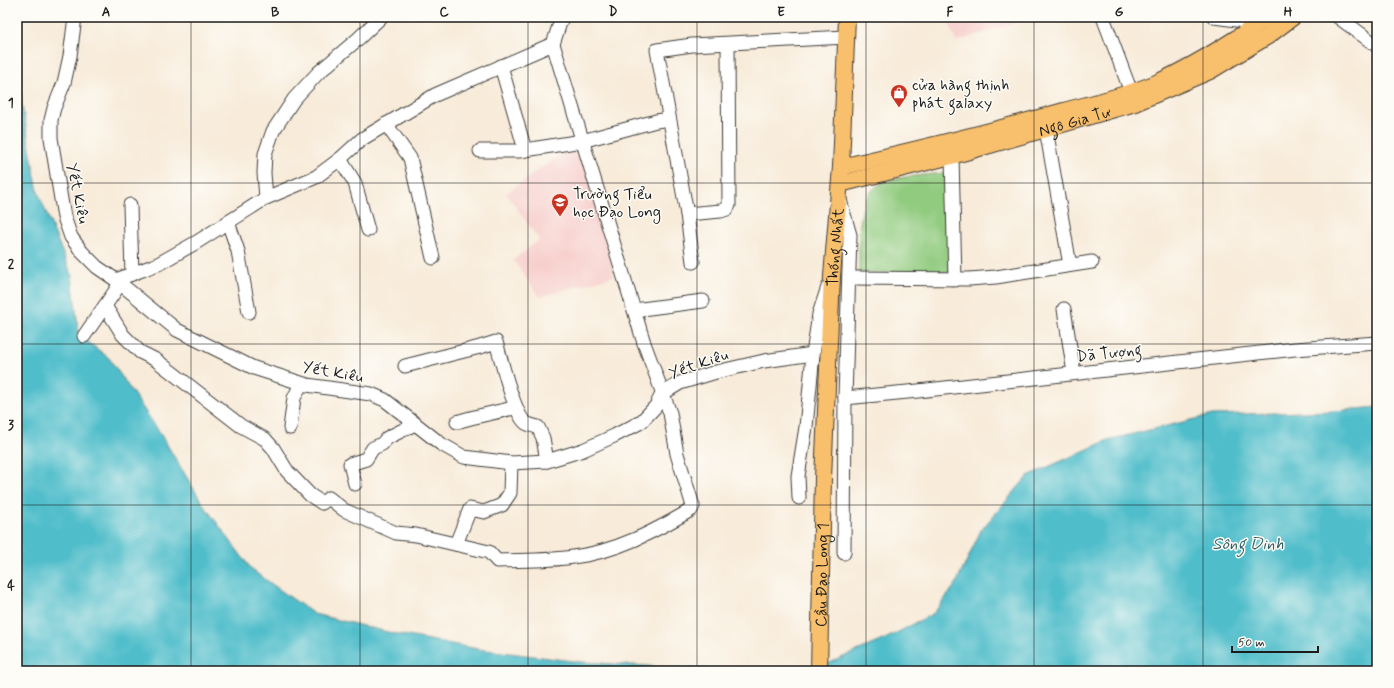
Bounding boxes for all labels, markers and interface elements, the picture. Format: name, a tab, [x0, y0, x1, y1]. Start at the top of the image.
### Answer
text: A	[102, 4, 110, 21]
text: B	[271, 4, 280, 21]
text: C	[439, 4, 449, 21]
text: D	[609, 4, 618, 21]
text: E	[777, 4, 785, 21]
text: F	[947, 4, 954, 21]
text: G	[1115, 4, 1124, 21]
text: H	[1284, 4, 1293, 21]
place label: cửa hàng thịnh phát galaxy	[912, 75, 1009, 115]
shop icon: cửa hàng thịnh phát galaxy	[889, 83, 909, 108]
text: 1	[8, 95, 14, 112]
street label: Ngô Gia Tự	[1036, 102, 1113, 142]
street label: Yết Kiêu	[61, 161, 94, 226]
place label: Trường Tiểu học Đạo Long	[573, 184, 661, 224]
school or university icon: Trường Tiểu học Đạo Long	[550, 192, 570, 217]
street label: Thống Nhất	[823, 207, 850, 287]
text: 2	[8, 256, 15, 273]
street label: Dã Tượng	[1075, 340, 1143, 368]
street label: Yết Kiêu	[666, 344, 731, 384]
street label: Yết Kiêu	[301, 357, 365, 388]
text: 3	[8, 417, 14, 434]
street label: Cầu Đạo Long 1	[811, 523, 835, 627]
water label: Sông Dinh	[1212, 533, 1284, 557]
text: 4	[7, 578, 15, 595]
scale bar	[1232, 628, 1318, 654]
text: 50 m	[1238, 635, 1265, 651]

